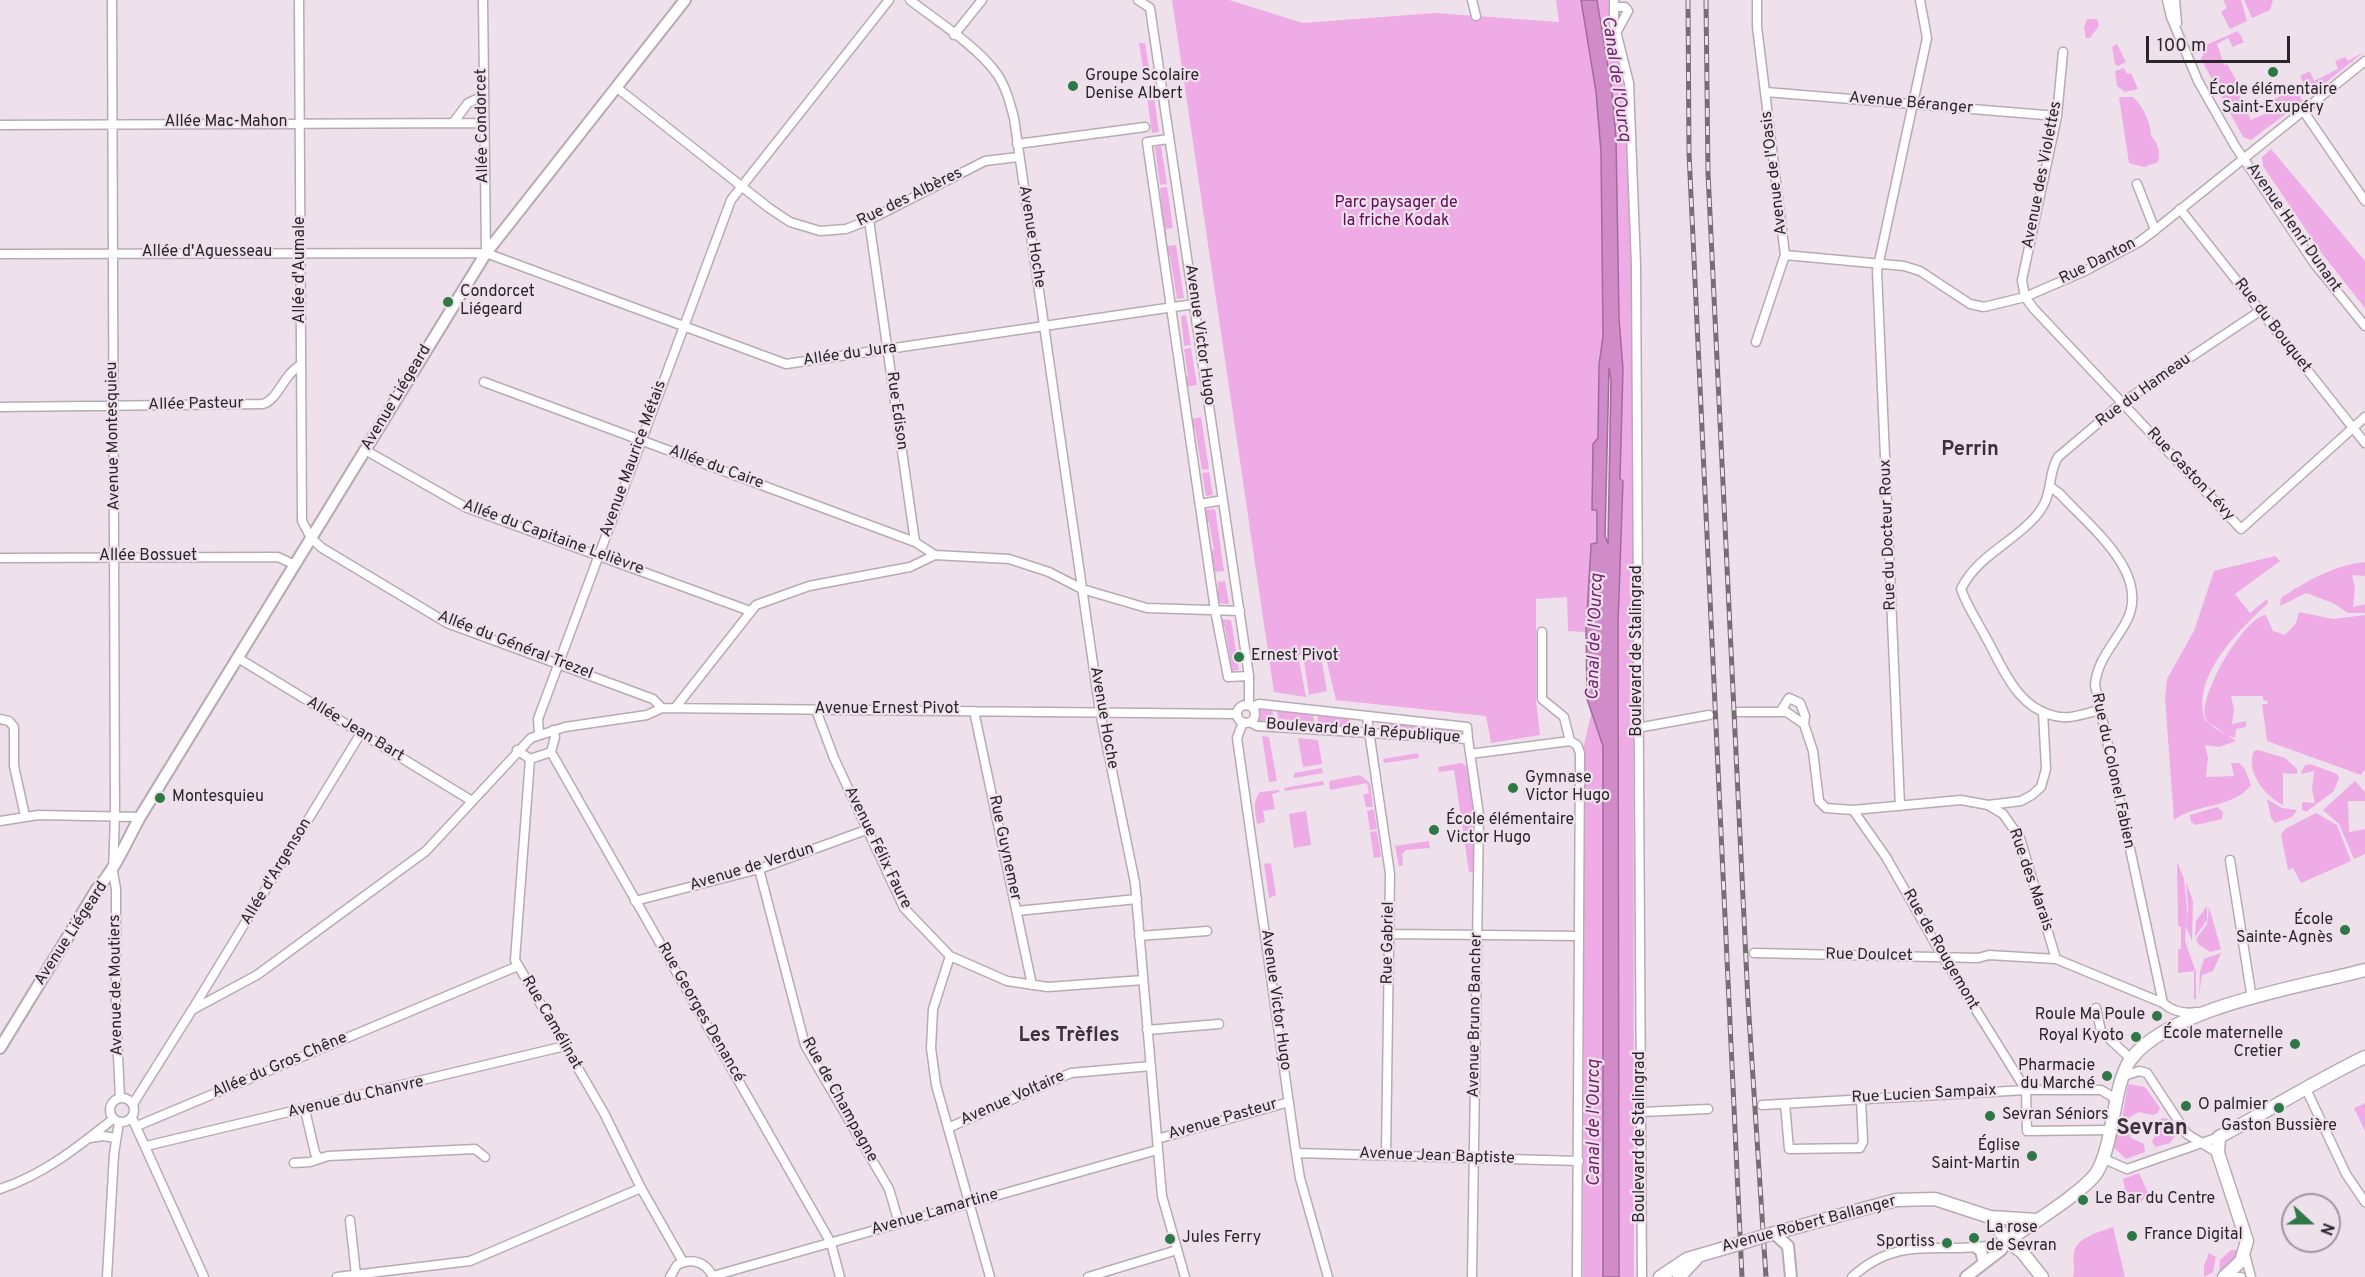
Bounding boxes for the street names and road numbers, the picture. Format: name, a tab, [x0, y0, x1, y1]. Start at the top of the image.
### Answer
street label: Allée Condorcet	[472, 68, 494, 184]
street label: Avenue Béranger	[1848, 89, 1974, 119]
street label: Avenue des Violettes	[2019, 100, 2067, 250]
street label: Avenue de l'Oasis	[1758, 110, 1792, 236]
street label: Allée Mac-Mahon	[164, 113, 288, 133]
street label: Avenue Henri Dunant	[2241, 160, 2345, 296]
street label: Rue des Albères	[854, 164, 966, 232]
street label: Avenue Hoche	[1013, 184, 1049, 290]
street label: Allée d'Aumale	[291, 216, 311, 324]
street label: Rue Danton	[2056, 235, 2140, 289]
street label: Allée d'Aguesseau	[142, 243, 272, 263]
street label: Avenue Victor Hugo	[1180, 263, 1218, 407]
street label: Rue du Bouquet	[2229, 275, 2315, 377]
street label: Allée du Jura	[802, 339, 898, 371]
street label: Avenue Liégeard	[358, 342, 436, 454]
street label: Rue du Hameau	[2093, 350, 2195, 432]
street label: Avenue Montesquieu	[103, 361, 125, 511]
street label: Rue Edison	[881, 371, 911, 451]
street label: Avenue Maurice Métais	[597, 378, 671, 540]
street label: Allée Pasteur	[148, 395, 244, 415]
street label: Rue Gaston Lévy	[2142, 424, 2238, 526]
street label: Allée du Caire	[666, 442, 766, 494]
street label: Rue du Docteur Roux	[1877, 459, 1901, 611]
street label: Allée du Capitaine Lelièvre	[460, 496, 646, 580]
street label: Allée Bossuet	[99, 547, 197, 567]
street label: Boulevard de Stalingrad	[1628, 565, 1648, 737]
street label: Allée du Général Trezel	[435, 608, 595, 684]
street label: Avenue Hoche	[1085, 665, 1121, 771]
street label: Rue du Colonel Fabien	[2086, 691, 2138, 851]
street label: Allée Jean Bart	[303, 693, 407, 767]
street label: Avenue Ernest Pivot	[815, 700, 959, 720]
street label: Boulevard de la République	[1265, 716, 1461, 748]
street label: Avenue Félix Faure	[839, 784, 915, 912]
street label: Rue Guynemer	[983, 794, 1025, 902]
street label: Allée d'Argenson	[238, 815, 316, 929]
street label: Rue des Marais	[2003, 826, 2057, 934]
street label: Avenue de Verdun	[687, 840, 817, 896]
street label: Avenue Liégeard	[31, 879, 113, 989]
street label: Rue de Rougemont	[1898, 886, 1982, 1014]
street label: Rue Gabriel	[1379, 901, 1399, 985]
street label: Avenue de Moutiers	[106, 914, 128, 1056]
street label: Avenue Victor Hugo	[1256, 928, 1294, 1072]
street label: Avenue Bruno Bancher	[1465, 932, 1487, 1098]
street label: Rue Georges Denancé	[652, 940, 748, 1086]
street label: Rue Doulcet	[1825, 946, 1913, 966]
street label: Rue Camélinat	[517, 973, 585, 1073]
street label: Allée du Gros Chêne	[210, 1029, 350, 1103]
street label: Rue de Champagne	[797, 1034, 881, 1166]
street label: Boulevard de Stalingrad	[1631, 1051, 1651, 1223]
street label: Avenue Voltaire	[958, 1067, 1068, 1131]
street label: Avenue du Chanvre	[286, 1073, 426, 1123]
street label: Rue Lucien Sampaix	[1851, 1082, 1997, 1108]
street label: Avenue Pasteur	[1166, 1095, 1280, 1145]
street label: Avenue Jean Baptiste	[1359, 1145, 1515, 1169]
street label: Avenue Lamartine	[869, 1186, 1001, 1240]
street label: Avenue Robert Ballanger	[1720, 1192, 1898, 1258]

